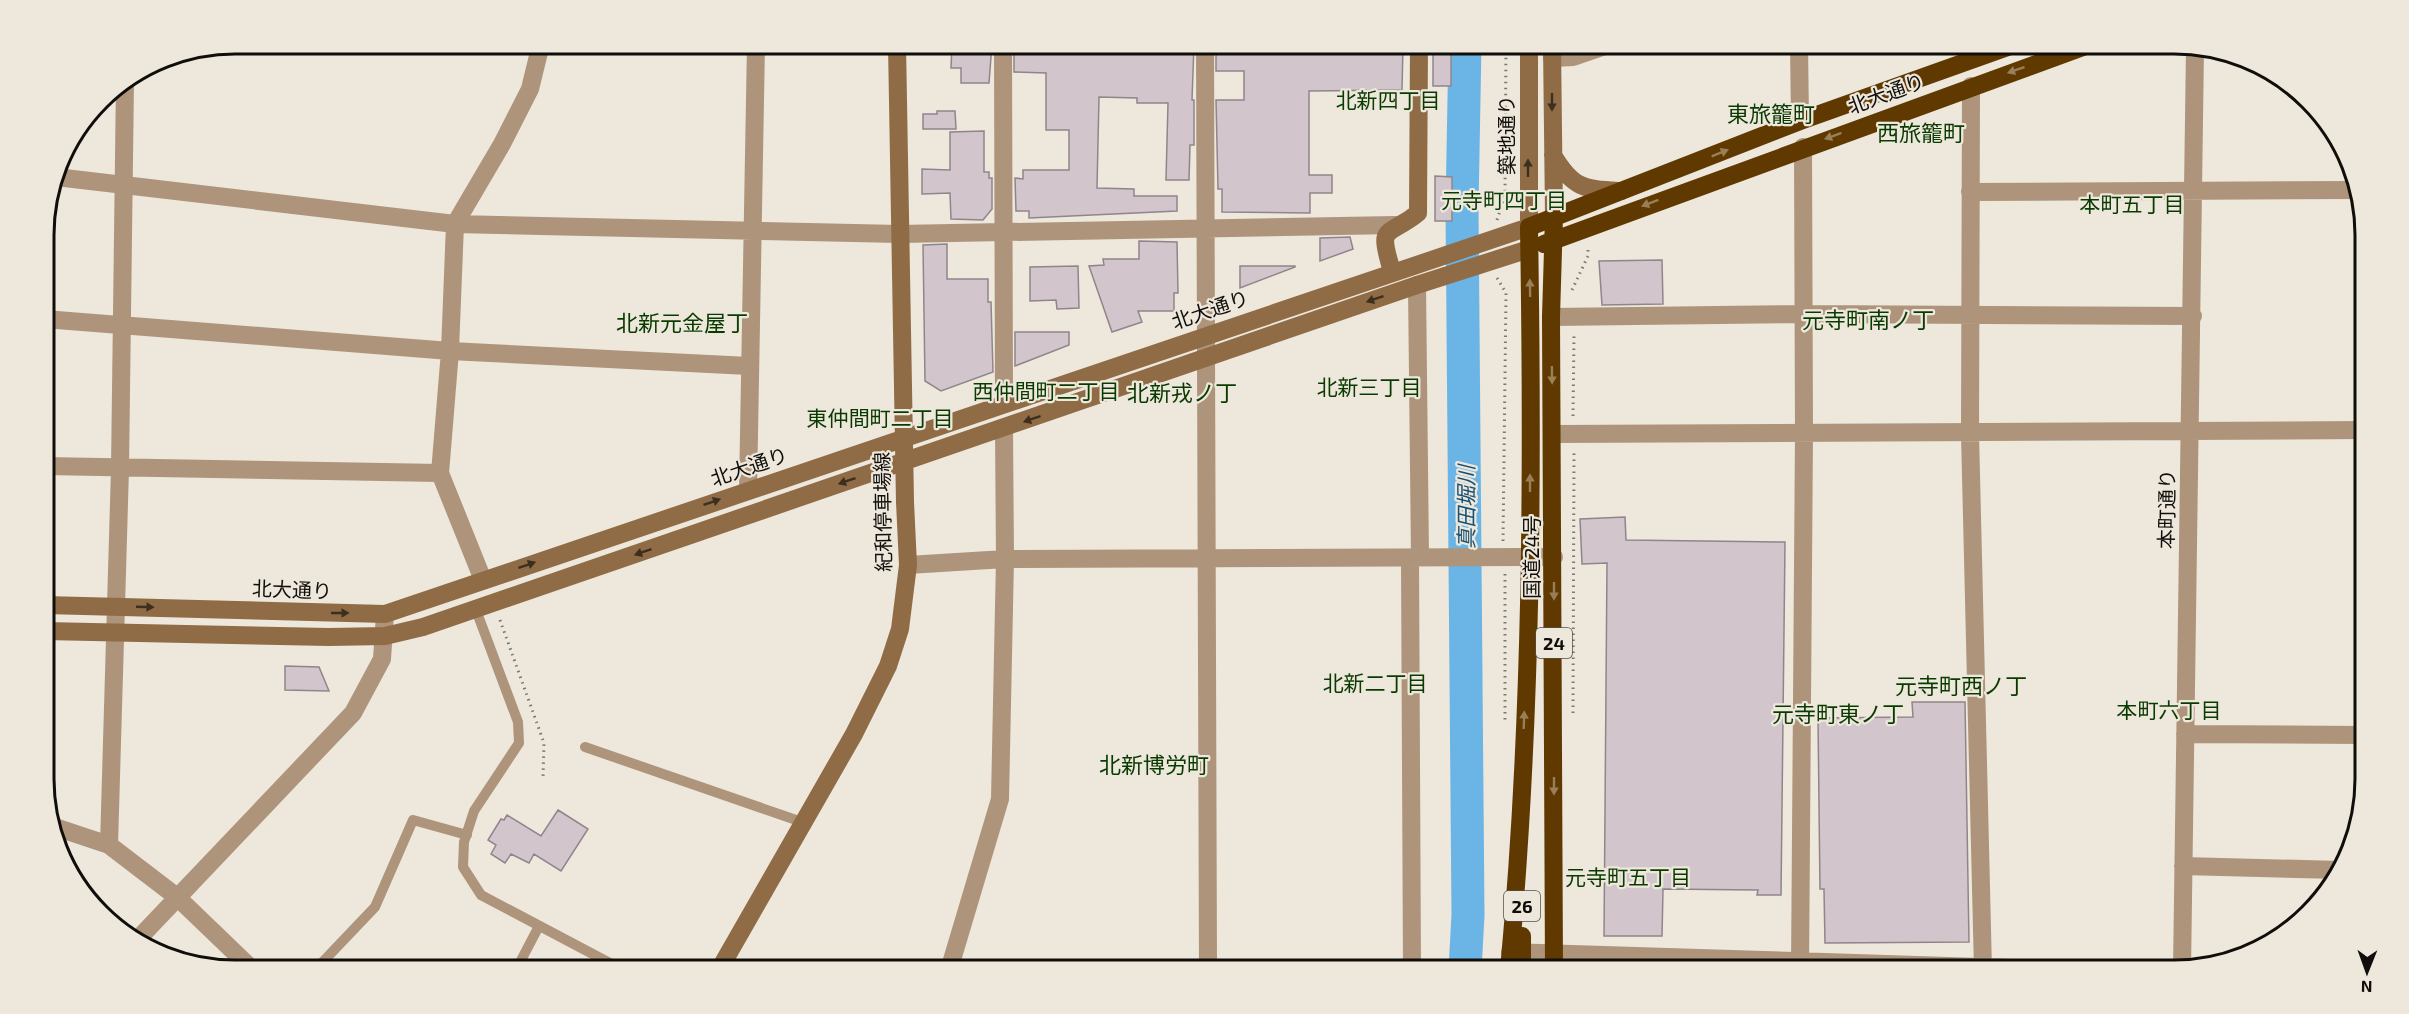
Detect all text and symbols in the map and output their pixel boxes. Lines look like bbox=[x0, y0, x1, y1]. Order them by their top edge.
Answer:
one-way arrow bbox=[2007, 66, 2025, 75]
street label: 北大通り bbox=[1844, 68, 1928, 118]
district label: 北新四丁目 bbox=[1336, 87, 1441, 112]
one-way arrow bbox=[1547, 92, 1557, 111]
street label: 築地通り bbox=[1494, 95, 1518, 175]
district label: 東旅籠町 bbox=[1727, 100, 1815, 126]
district label: 西旅籠町 bbox=[1877, 119, 1965, 145]
one-way arrow bbox=[1824, 131, 1842, 141]
one-way arrow bbox=[1712, 148, 1730, 158]
one-way arrow bbox=[1523, 159, 1533, 178]
district label: 元寺町四丁目 bbox=[1441, 187, 1567, 212]
district label: 本町五丁目 bbox=[2080, 191, 2185, 216]
one-way arrow bbox=[1641, 199, 1659, 208]
one-way arrow bbox=[1525, 279, 1535, 298]
street label: 北大通り bbox=[1168, 285, 1252, 333]
one-way arrow bbox=[1365, 295, 1383, 305]
district label: 元寺町南ノ丁 bbox=[1802, 306, 1934, 332]
district label: 北新元金屋丁 bbox=[616, 309, 748, 335]
one-way arrow bbox=[1547, 366, 1557, 385]
district label: 北新三丁目 bbox=[1317, 374, 1422, 399]
district label: 西仲間町二丁目 bbox=[973, 378, 1120, 403]
district label: 北新戎ノ丁 bbox=[1127, 379, 1237, 405]
district label: 東仲間町二丁目 bbox=[807, 405, 954, 430]
one-way arrow bbox=[1023, 414, 1041, 424]
street label: 北大通り bbox=[707, 442, 791, 490]
street label: 紀和停車場線 bbox=[869, 452, 895, 572]
water label: 真田堀川 bbox=[1453, 463, 1478, 549]
street label: 本町通り bbox=[2153, 469, 2179, 549]
one-way arrow bbox=[1525, 474, 1535, 493]
one-way arrow bbox=[838, 477, 856, 487]
one-way arrow bbox=[703, 497, 721, 507]
street label: 国道24号 bbox=[1519, 515, 1543, 599]
one-way arrow bbox=[634, 548, 652, 558]
one-way arrow bbox=[518, 559, 536, 569]
street label: 北大通り bbox=[252, 576, 332, 602]
one-way arrow bbox=[1549, 582, 1559, 601]
one-way arrow bbox=[136, 603, 155, 612]
one-way arrow bbox=[331, 608, 350, 618]
road number: 24 bbox=[1536, 628, 1572, 658]
district label: 北新二丁目 bbox=[1323, 670, 1428, 695]
district label: 元寺町西ノ丁 bbox=[1895, 672, 2027, 698]
district label: 本町六丁目 bbox=[2117, 697, 2222, 722]
district label: 元寺町東ノ丁 bbox=[1772, 700, 1904, 726]
one-way arrow bbox=[1520, 711, 1529, 730]
district label: 北新博労町 bbox=[1099, 751, 1209, 777]
one-way arrow bbox=[1549, 777, 1559, 796]
district label: 元寺町五丁目 bbox=[1565, 864, 1691, 889]
road number: 26 bbox=[1504, 891, 1540, 921]
north arrow bbox=[2337, 942, 2397, 1002]
text: N bbox=[2361, 978, 2373, 997]

